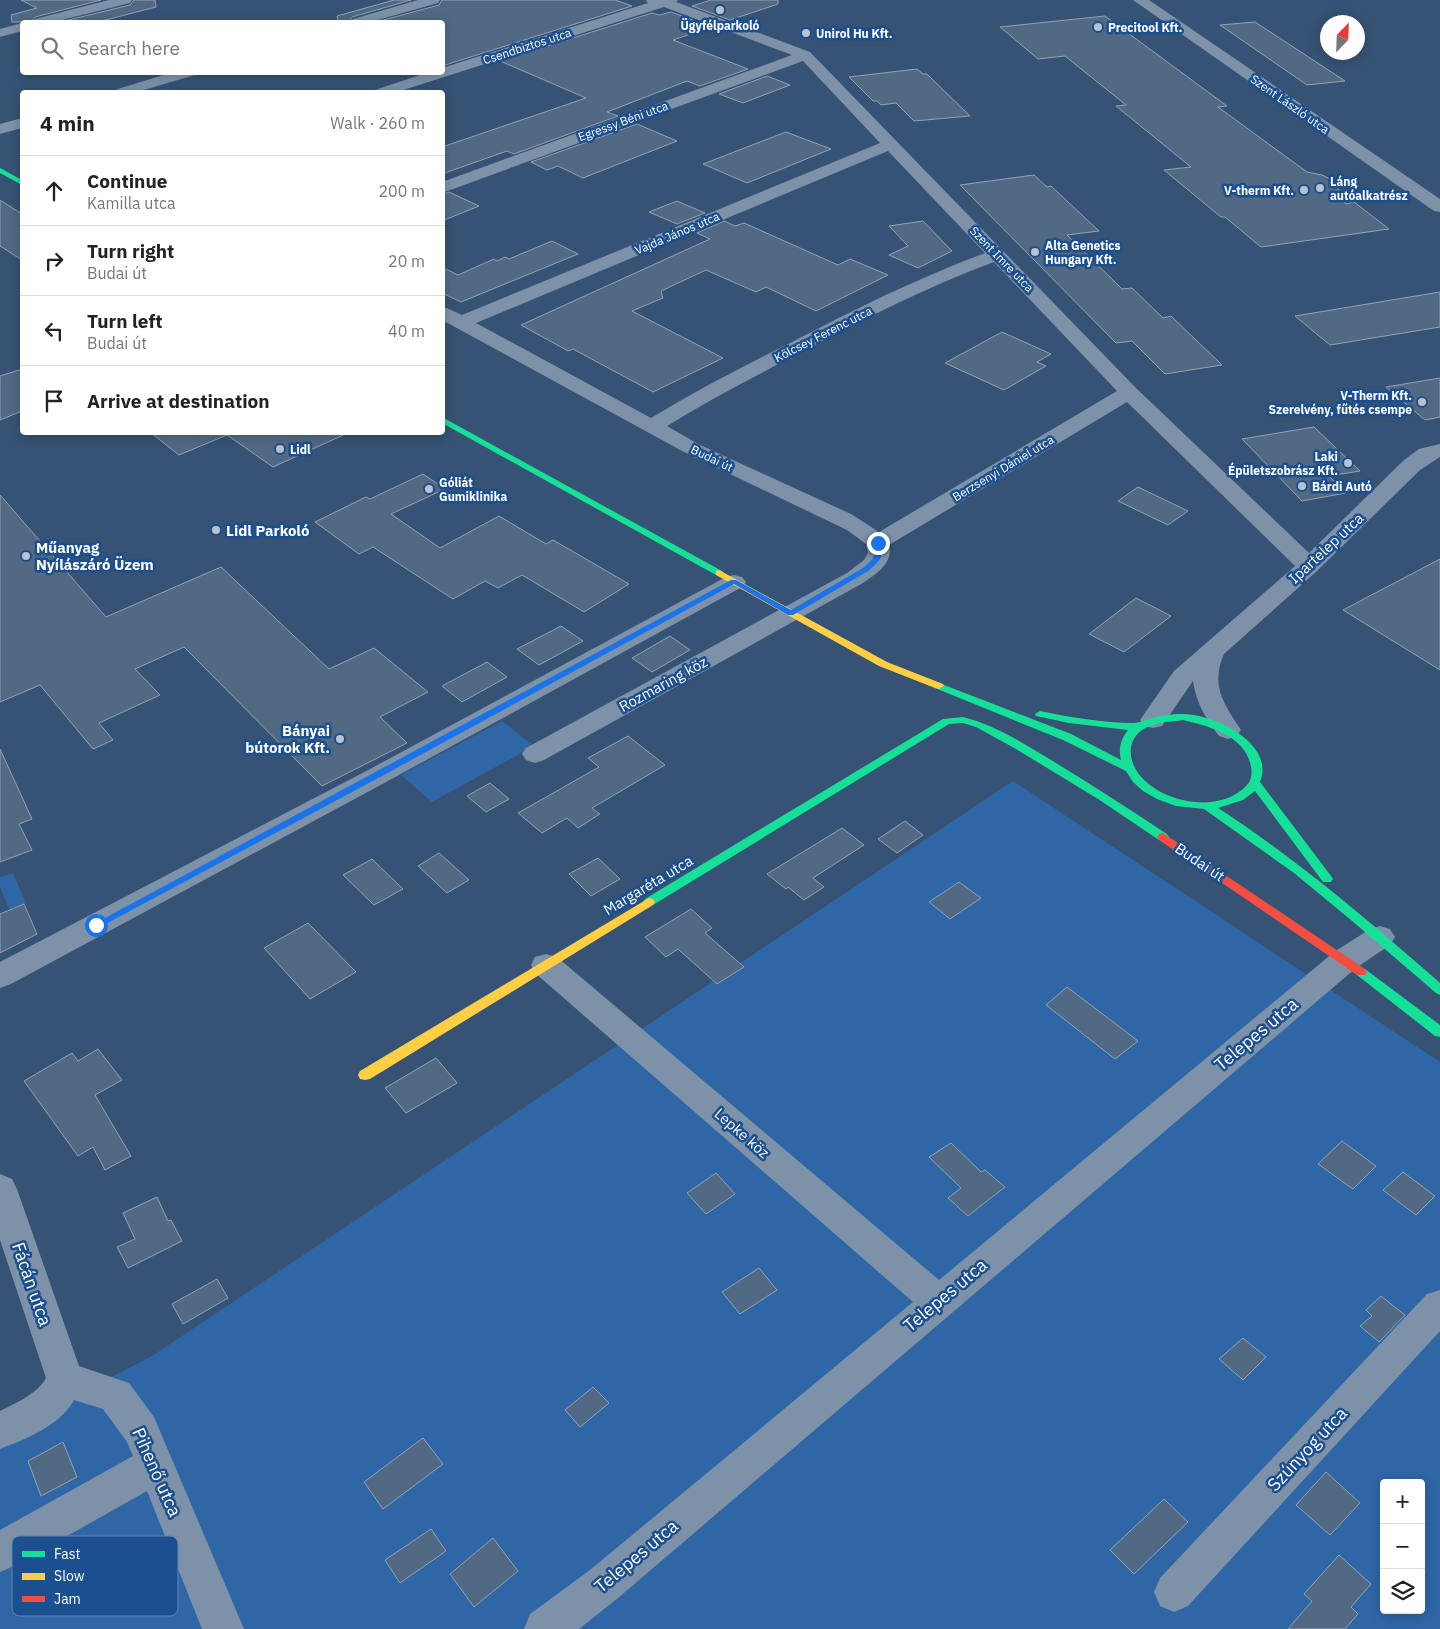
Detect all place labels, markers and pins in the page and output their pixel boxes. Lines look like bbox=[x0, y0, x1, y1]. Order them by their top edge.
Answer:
marker: Ügyfélparkoló bbox=[714, 4, 726, 16]
place label: Ügyfélparkoló bbox=[681, 18, 760, 33]
place label: Precitool Kft. bbox=[1108, 20, 1182, 35]
marker: Precitool Kft. bbox=[1092, 21, 1104, 33]
place label: Unirol Hu Kft. bbox=[816, 26, 892, 41]
marker: Unirol Hu Kft. bbox=[800, 27, 812, 39]
place label: Láng autóalkatrész bbox=[1330, 174, 1408, 203]
marker: Láng autóalkatrész bbox=[1314, 182, 1326, 194]
place label: V-therm Kft. bbox=[1224, 183, 1294, 198]
marker: V-therm Kft. bbox=[1298, 184, 1310, 196]
place label: Alta Genetics Hungary Kft. bbox=[1045, 238, 1121, 267]
marker: Alta Genetics Hungary Kft. bbox=[1029, 246, 1041, 258]
place label: V-Therm Kft. Szerelvény, fűtés csempe bbox=[1269, 388, 1412, 417]
marker: V-Therm Kft. Szerelvény, fűtés csempe bbox=[1416, 396, 1428, 408]
place label: Lidl bbox=[290, 442, 311, 457]
marker: Lidl bbox=[274, 443, 286, 455]
place label: Laki Épületszobrász Kft. bbox=[1228, 449, 1338, 478]
marker: Laki Épületszobrász Kft. bbox=[1342, 457, 1354, 469]
place label: Góliát Gumiklinika bbox=[439, 475, 507, 504]
place label: Bárdi Autó bbox=[1312, 479, 1372, 494]
marker: Bárdi Autó bbox=[1296, 480, 1308, 492]
marker: Góliát Gumiklinika bbox=[423, 483, 435, 495]
place label: Lidl Parkoló bbox=[226, 521, 309, 540]
marker: Lidl Parkoló bbox=[210, 524, 222, 536]
place label: Műanyag Nyílászáró Üzem bbox=[36, 538, 154, 574]
marker: Műanyag Nyílászáró Üzem bbox=[20, 550, 32, 562]
place label: Bányai bútorok Kft. bbox=[245, 721, 330, 757]
marker: Bányai bútorok Kft. bbox=[334, 733, 346, 745]

